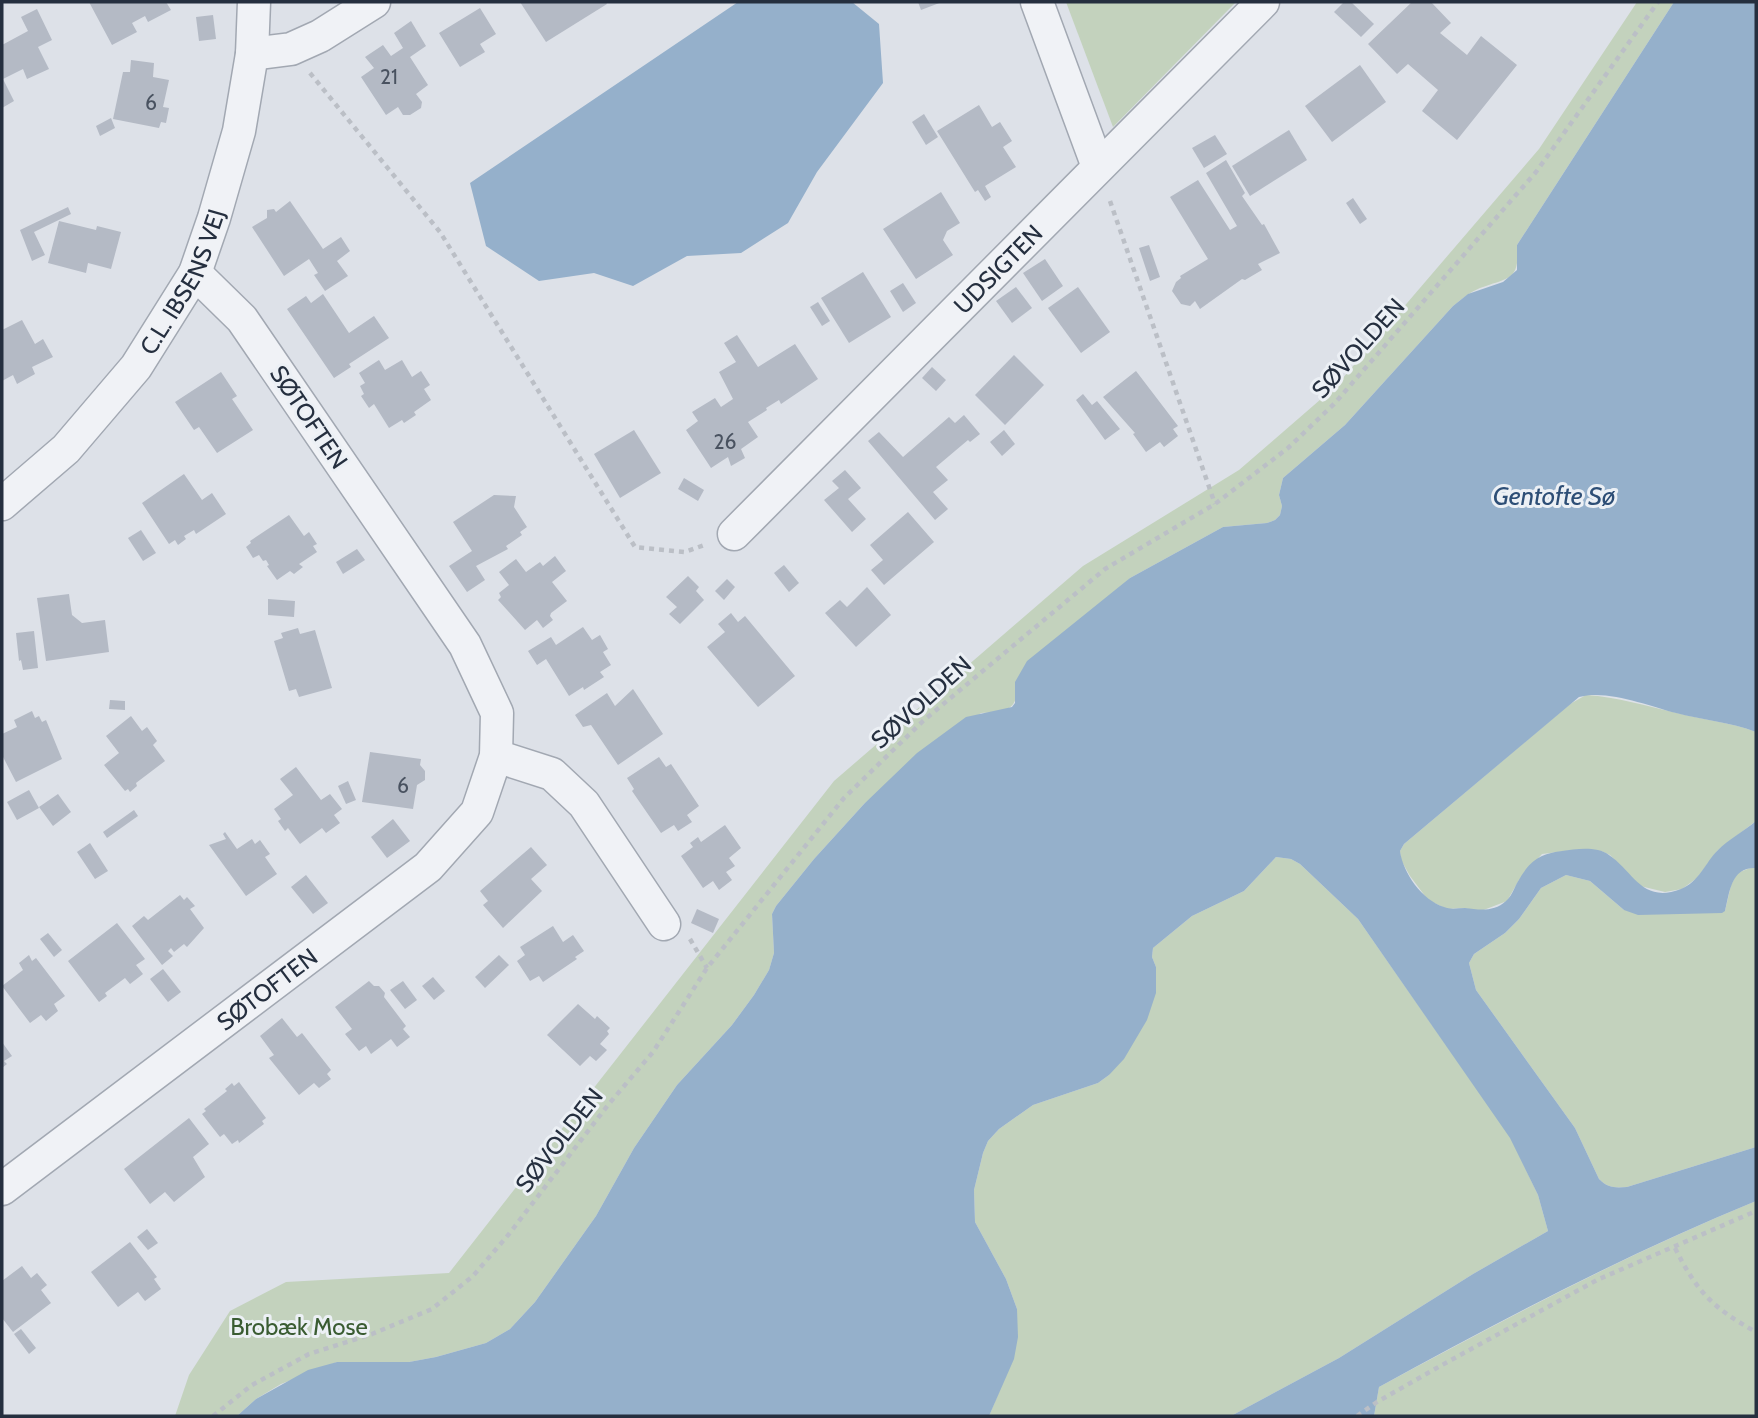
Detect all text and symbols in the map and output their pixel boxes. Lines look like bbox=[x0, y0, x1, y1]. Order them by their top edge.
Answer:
house number: 21 bbox=[380, 64, 398, 89]
house number: 6 bbox=[145, 90, 157, 115]
street label: C.L. IBSENS VEJ bbox=[133, 206, 230, 360]
street label: UDSIGTEN bbox=[947, 218, 1048, 319]
street label: SØVOLDEN bbox=[1305, 292, 1411, 404]
street label: SØTOFTEN bbox=[264, 360, 354, 474]
house number: 26 bbox=[714, 429, 737, 454]
water label: Gentofte Sø bbox=[1493, 480, 1616, 512]
street label: SØVOLDEN bbox=[865, 649, 977, 755]
house number: 6 bbox=[397, 773, 409, 798]
street label: SØTOFTEN bbox=[211, 942, 323, 1036]
street label: SØVOLDEN bbox=[509, 1082, 609, 1198]
park label: Brobæk Mose bbox=[230, 1312, 368, 1341]

